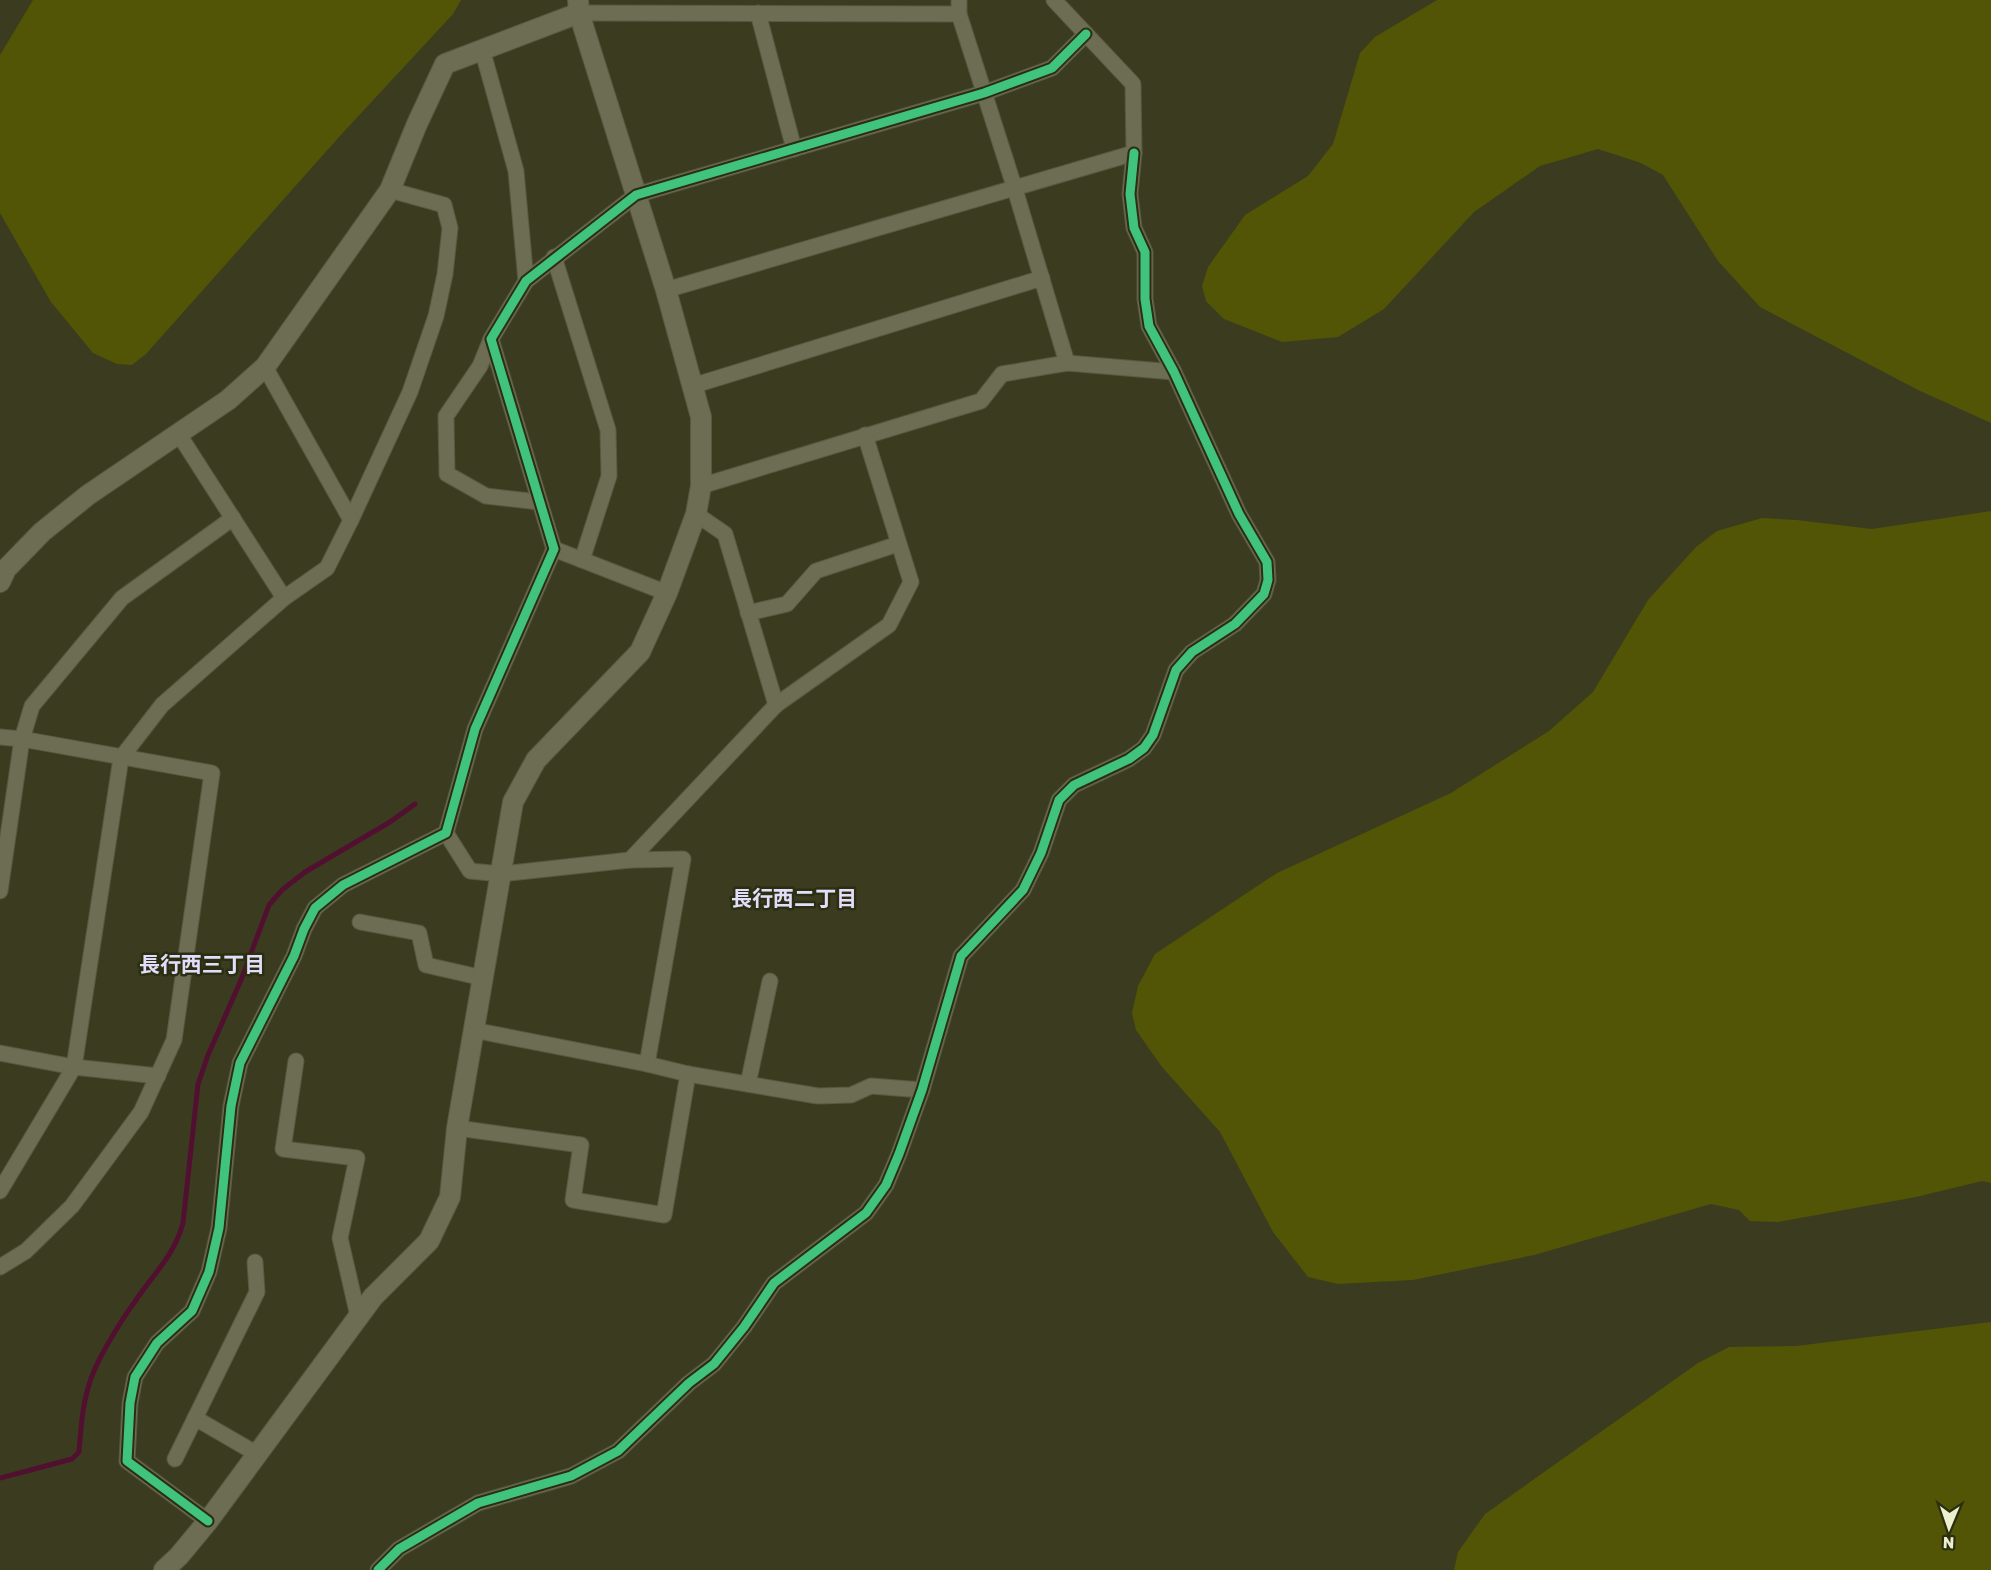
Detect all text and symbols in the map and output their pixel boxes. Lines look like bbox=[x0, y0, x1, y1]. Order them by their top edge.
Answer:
district label: 長行西二丁目 bbox=[731, 886, 857, 911]
district label: 長行西三丁目 bbox=[139, 952, 265, 977]
north arrow bbox=[1919, 1498, 1979, 1558]
text: N bbox=[1942, 1533, 1955, 1552]

